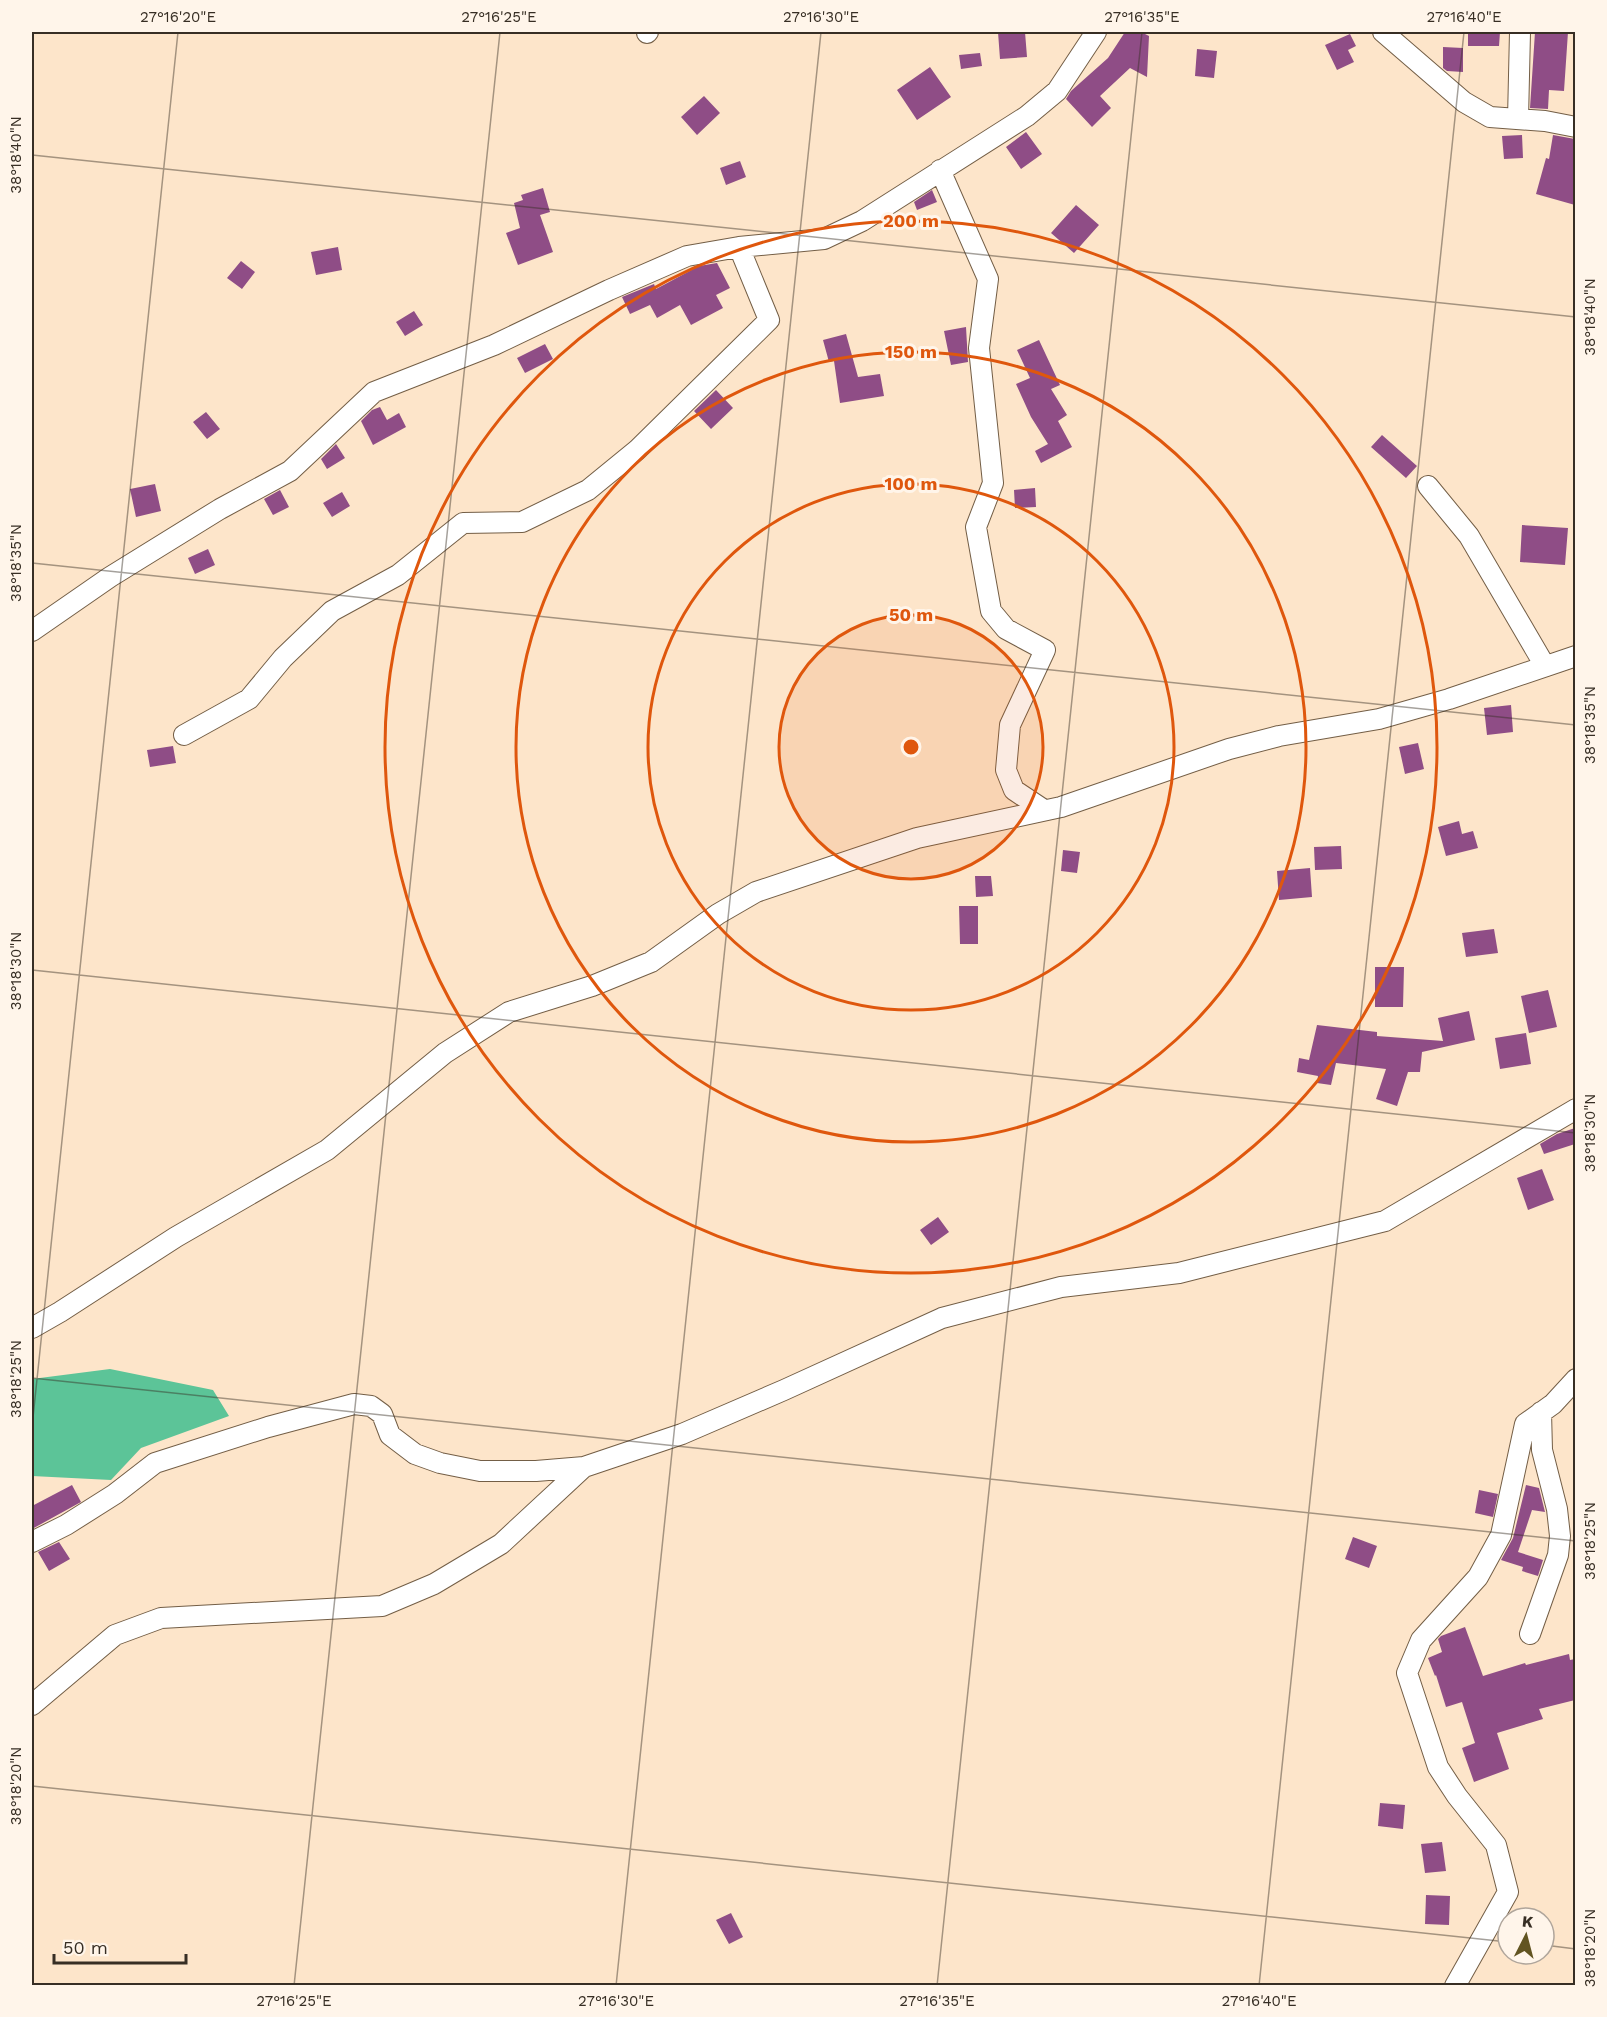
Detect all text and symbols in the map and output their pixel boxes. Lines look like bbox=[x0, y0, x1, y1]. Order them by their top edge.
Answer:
text: 27°16'20"E bbox=[140, 8, 216, 26]
text: 27°16'25"E bbox=[461, 8, 537, 26]
text: 27°16'30"E bbox=[783, 8, 859, 26]
text: 27°16'35"E bbox=[1104, 8, 1180, 26]
text: 27°16'40"E bbox=[1427, 8, 1502, 26]
text: 38°18'40"N bbox=[7, 116, 25, 194]
text: 200 m bbox=[883, 210, 939, 231]
text: 38°18'40"N bbox=[1581, 278, 1599, 356]
text: 150 m bbox=[885, 341, 937, 362]
text: 100 m bbox=[884, 473, 938, 494]
text: 38°18'35"N bbox=[7, 524, 25, 602]
text: 50 m bbox=[889, 604, 933, 625]
text: 38°18'35"N bbox=[1581, 686, 1599, 764]
centre of rings bbox=[901, 737, 921, 757]
text: 38°18'30"N bbox=[7, 932, 25, 1010]
text: 38°18'30"N bbox=[1581, 1094, 1599, 1172]
text: 38°18'25"N bbox=[7, 1340, 25, 1418]
text: 38°18'25"N bbox=[1581, 1502, 1599, 1580]
text: 38°18'20"N bbox=[7, 1747, 25, 1825]
north arrow bbox=[1496, 1906, 1556, 1966]
text: 38°18'20"N bbox=[1581, 1909, 1599, 1987]
text: K bbox=[1521, 1912, 1534, 1932]
scale bar bbox=[54, 1927, 186, 1965]
text: 50 m bbox=[63, 1937, 108, 1958]
text: 27°16'25"E bbox=[256, 1992, 332, 2010]
text: 27°16'30"E bbox=[578, 1992, 654, 2010]
text: 27°16'35"E bbox=[899, 1992, 975, 2010]
text: 27°16'40"E bbox=[1222, 1992, 1297, 2010]

